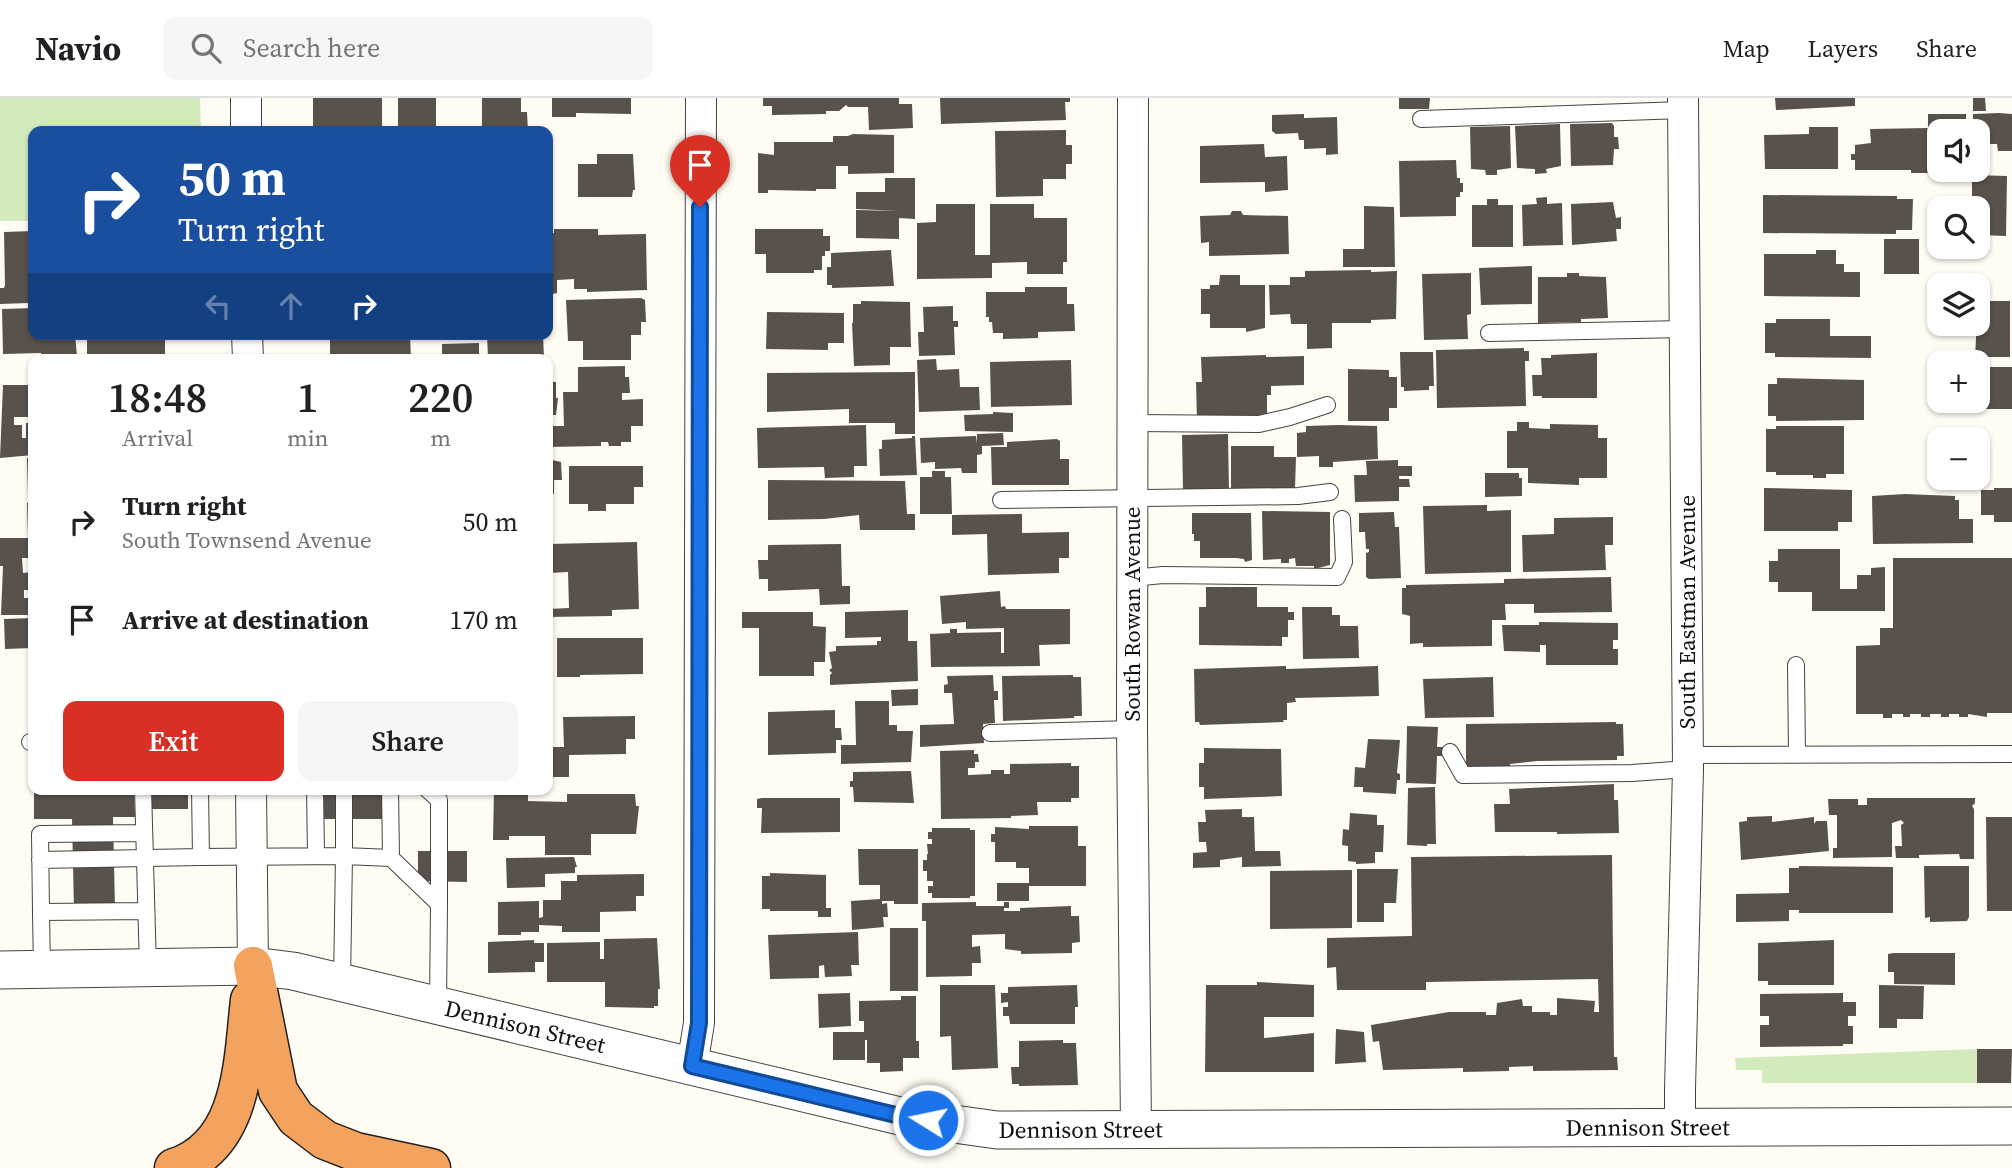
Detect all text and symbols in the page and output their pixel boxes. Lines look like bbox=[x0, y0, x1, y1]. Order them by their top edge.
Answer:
search box bbox=[163, 17, 653, 80]
text: Navio bbox=[35, 26, 121, 71]
icon: search bbox=[187, 29, 225, 67]
text: Search here bbox=[243, 30, 380, 66]
text: Map bbox=[1723, 32, 1770, 65]
text: Layers bbox=[1808, 32, 1878, 65]
text: Share bbox=[1916, 32, 1977, 65]
map controls bbox=[1927, 119, 1990, 490]
button: sound bbox=[1927, 119, 1990, 182]
pin bbox=[670, 135, 730, 207]
text: 50 m bbox=[178, 144, 286, 211]
icon: arrive bbox=[681, 146, 719, 184]
icon: right bbox=[63, 154, 154, 245]
button: search bbox=[1927, 196, 1990, 259]
text: Turn right bbox=[178, 208, 324, 252]
button: layers bbox=[1927, 273, 1990, 336]
icon: left bbox=[199, 287, 237, 325]
icon: ahead bbox=[272, 287, 310, 325]
icon: right bbox=[345, 287, 383, 325]
button: + bbox=[1927, 350, 1990, 413]
text: 18:48 bbox=[107, 368, 207, 426]
text: 1 bbox=[297, 368, 319, 426]
text: 220 bbox=[408, 368, 473, 426]
text: Arrival bbox=[122, 422, 193, 454]
text: min bbox=[287, 422, 328, 454]
text: m bbox=[430, 422, 451, 454]
button: − bbox=[1927, 427, 1990, 490]
text: Turn right bbox=[122, 488, 246, 524]
street label: South Eastman Avenue bbox=[1671, 495, 1703, 729]
icon: right bbox=[63, 503, 101, 541]
text: 50 m bbox=[463, 504, 518, 540]
street label: South Rowan Avenue bbox=[1116, 506, 1148, 722]
text: South Townsend Avenue bbox=[122, 524, 372, 556]
icon: arrive bbox=[63, 601, 101, 639]
text: Arrive at destination bbox=[122, 602, 369, 638]
text: 170 m bbox=[450, 602, 518, 638]
button: Exit bbox=[63, 701, 284, 781]
button: Share bbox=[298, 701, 518, 781]
street label: Dennison Street bbox=[442, 992, 609, 1061]
position arrow bbox=[891, 1083, 965, 1157]
street label: Dennison Street bbox=[1565, 1111, 1730, 1144]
street label: Dennison Street bbox=[998, 1113, 1163, 1146]

